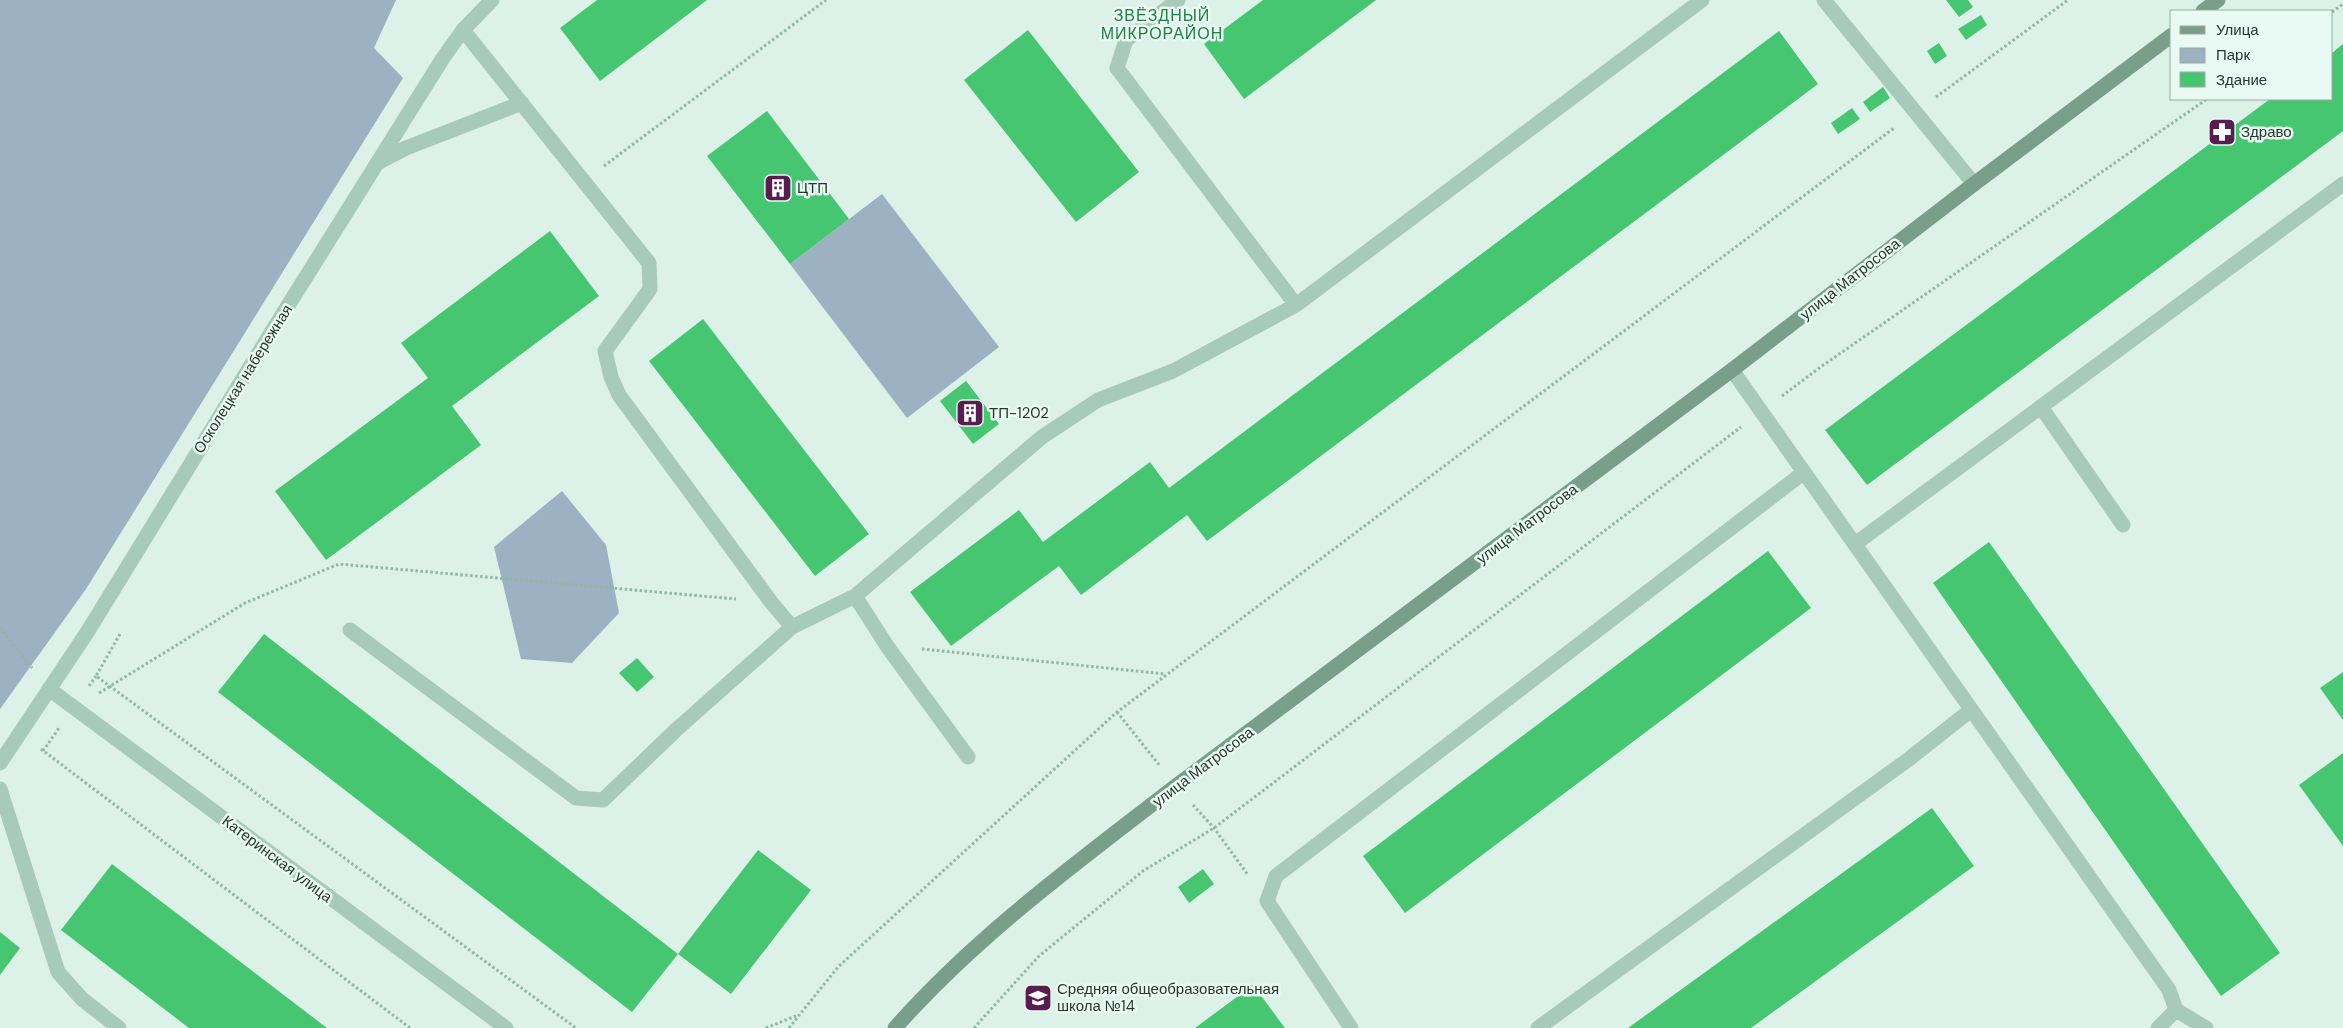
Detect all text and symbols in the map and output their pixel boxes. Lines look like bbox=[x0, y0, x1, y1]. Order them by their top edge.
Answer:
district label: ЗВЁЗДНЫЙ МИКРОРАЙОН bbox=[1101, 5, 1223, 44]
legend bbox=[2170, 10, 2333, 100]
text: Улица bbox=[2216, 20, 2259, 40]
text: Парк bbox=[2216, 45, 2250, 65]
text: Здание bbox=[2216, 70, 2267, 90]
pharmacy icon: Здраво bbox=[2207, 117, 2237, 147]
place label: Здраво bbox=[2241, 122, 2292, 142]
building icon: ЦТП bbox=[763, 173, 793, 203]
place label: ЦТП bbox=[797, 178, 828, 198]
street label: улица Матросова bbox=[1796, 233, 1905, 324]
street label: Осколецкая набережная bbox=[189, 301, 297, 457]
building icon: ТП-1202 bbox=[955, 398, 985, 428]
place label: ТП-1202 bbox=[989, 403, 1049, 423]
street label: улица Матросова bbox=[1472, 479, 1582, 569]
street label: улица Матросова bbox=[1148, 722, 1258, 812]
street label: Катеринская улица bbox=[218, 811, 337, 907]
place label: Средняя общеобразовательная школа №14 bbox=[1057, 979, 1279, 1016]
school or university icon: Средняя общеобразовательная школа №14 bbox=[1023, 983, 1053, 1013]

